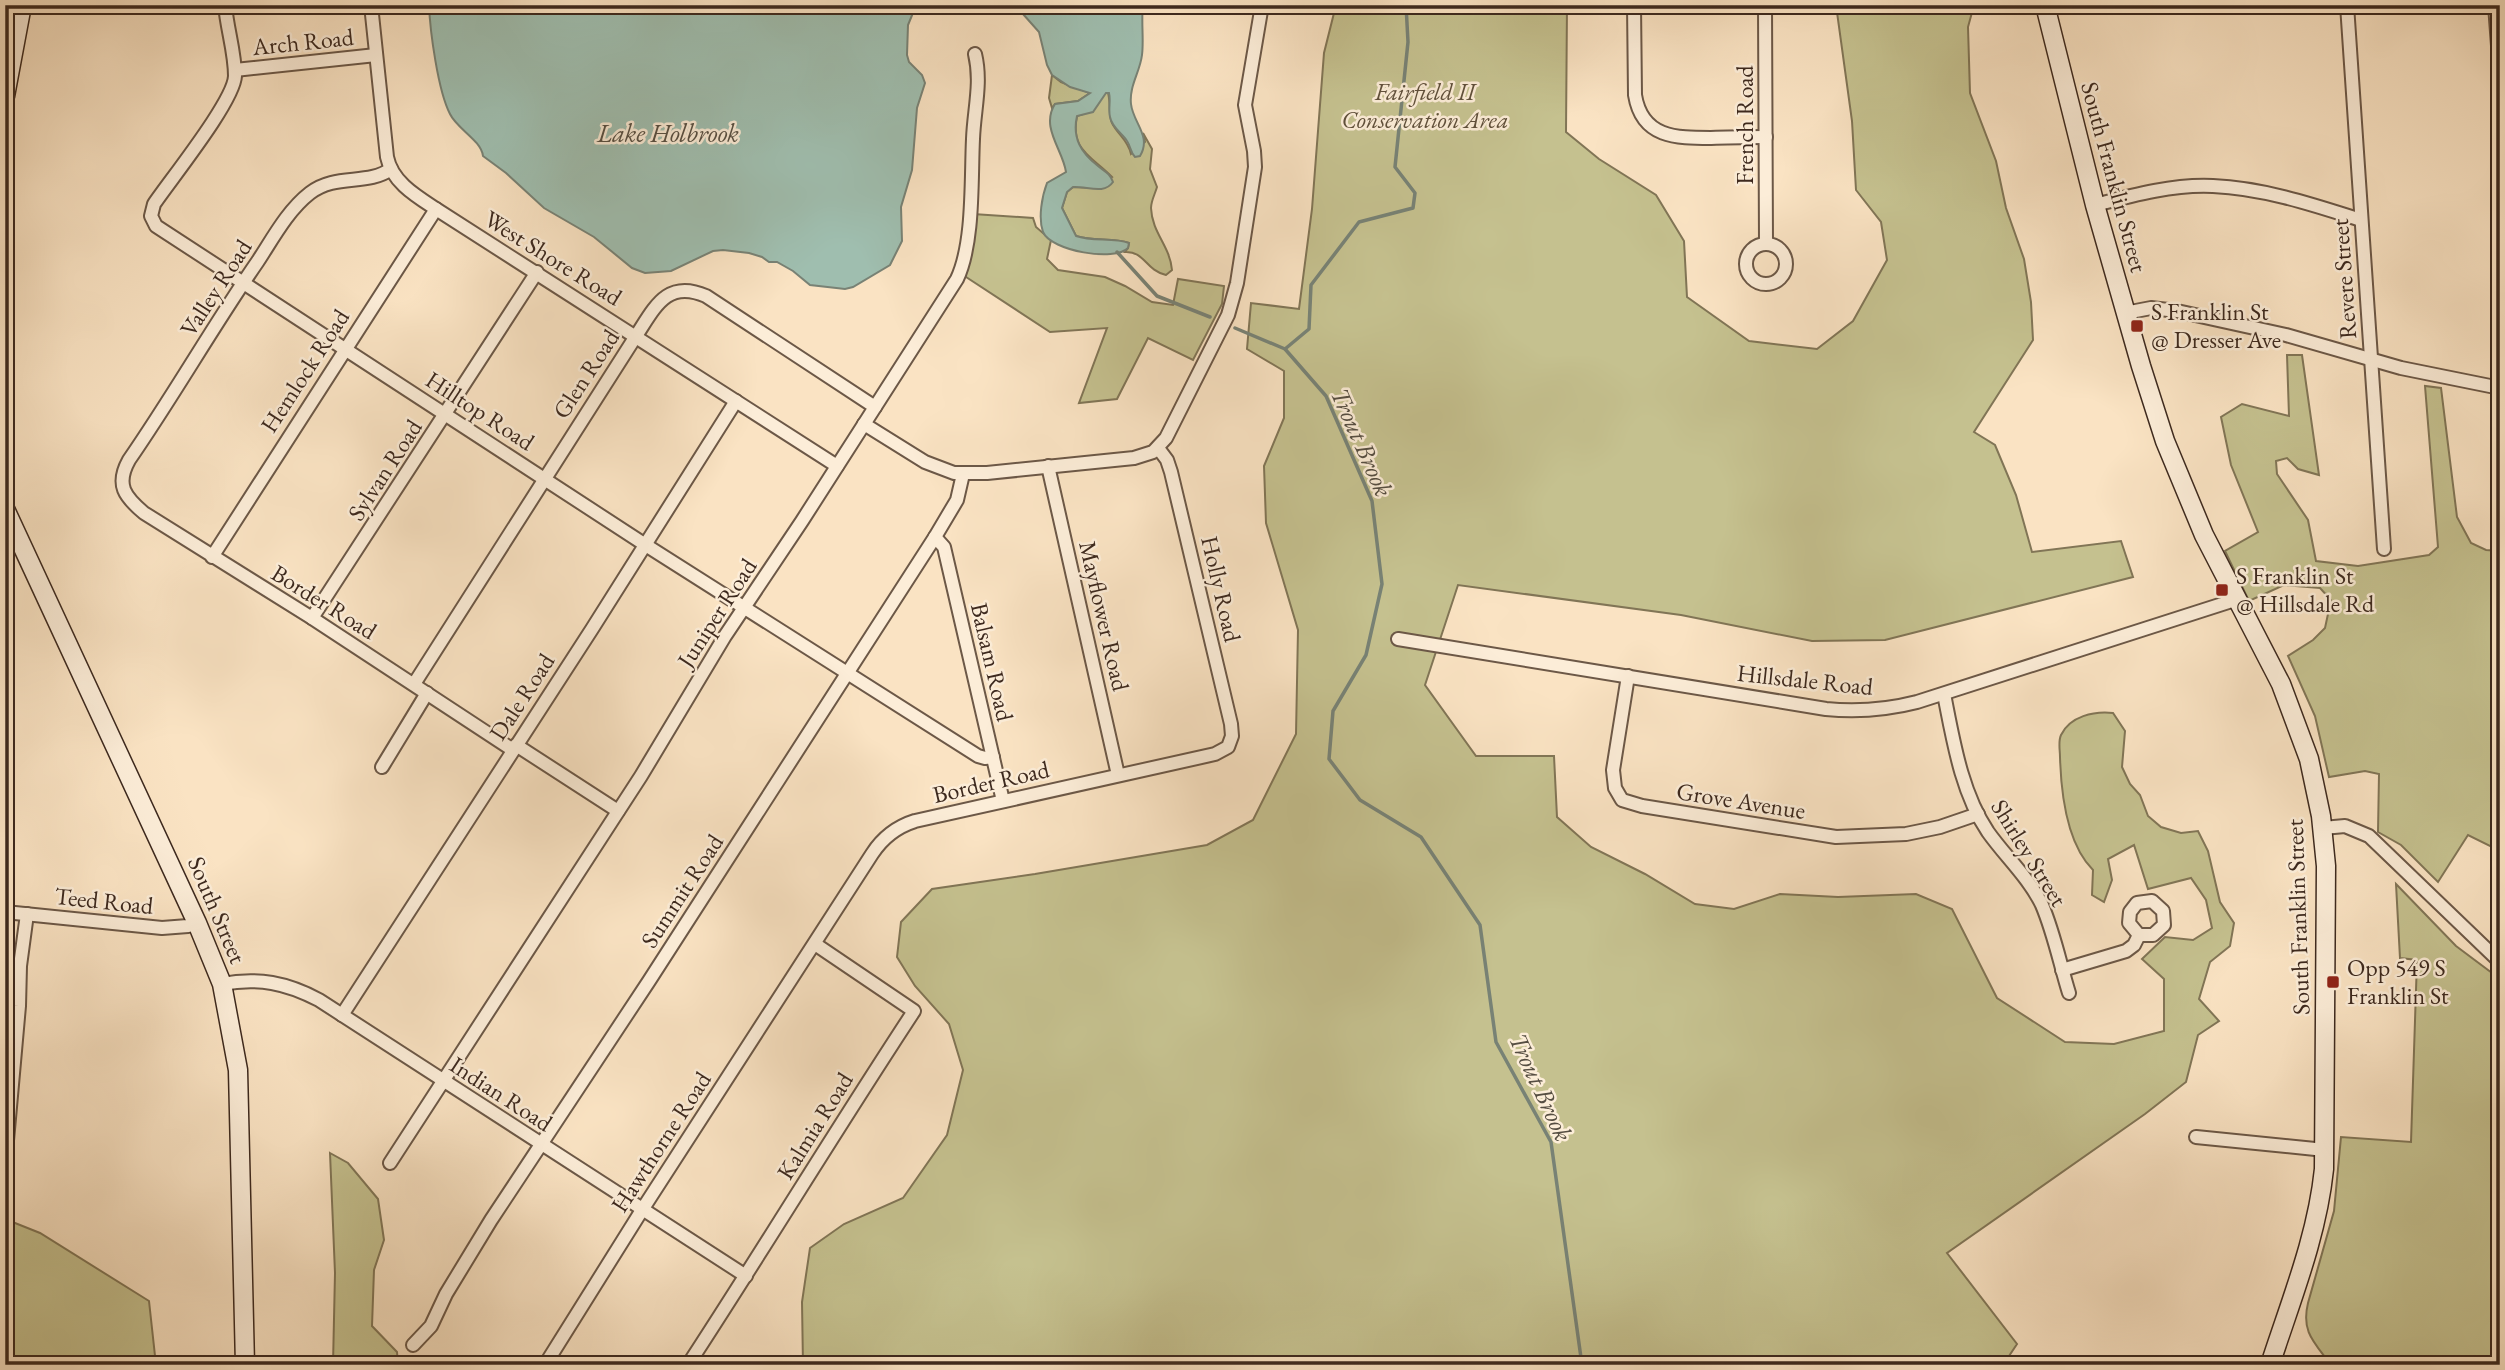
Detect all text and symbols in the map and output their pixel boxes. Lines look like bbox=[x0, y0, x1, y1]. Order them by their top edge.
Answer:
street label: Arch Road bbox=[250, 21, 356, 62]
street label: French Road bbox=[1729, 64, 1760, 185]
park label: Fairfield II Conservation Area bbox=[1342, 76, 1508, 135]
street label: South Franklin Street bbox=[2074, 78, 2155, 276]
water label: Lake Holbrook bbox=[596, 116, 739, 150]
street label: West Shore Road bbox=[479, 203, 629, 313]
street label: Revere Street bbox=[2324, 217, 2363, 340]
street label: Valley Road bbox=[173, 233, 259, 342]
place label: S Franklin St @ Dresser Ave bbox=[2151, 296, 2281, 355]
street label: Hemlock Road bbox=[253, 302, 356, 438]
marker: S Franklin St @ Dresser Ave bbox=[2129, 318, 2145, 334]
street label: Glen Road bbox=[545, 323, 626, 424]
street label: Hilltop Road bbox=[420, 364, 541, 458]
water label: Trout Brook bbox=[1323, 382, 1401, 502]
street label: Sylvan Road bbox=[340, 412, 429, 526]
street label: Holly Road bbox=[1194, 533, 1249, 646]
street label: Mayflower Road bbox=[1072, 538, 1137, 695]
street label: Juniper Road bbox=[669, 551, 764, 675]
street label: Border Road bbox=[266, 557, 383, 647]
place label: S Franklin St @ Hillsdale Rd bbox=[2236, 560, 2375, 619]
marker: S Franklin St @ Hillsdale Rd bbox=[2214, 582, 2230, 598]
street label: Balsam Road bbox=[964, 600, 1021, 725]
street label: Dale Road bbox=[482, 647, 562, 746]
street label: Hillsdale Road bbox=[1736, 657, 1875, 702]
street label: Border Road bbox=[930, 753, 1053, 810]
street label: Grove Avenue bbox=[1674, 775, 1808, 826]
street label: Shirley Street bbox=[1984, 793, 2075, 912]
street label: South Franklin Street bbox=[2279, 818, 2316, 1016]
street label: Summit Road bbox=[633, 827, 730, 954]
street label: South Street bbox=[181, 852, 254, 968]
street label: Teed Road bbox=[53, 880, 156, 921]
place label: Opp 549 S Franklin St bbox=[2347, 952, 2449, 1011]
marker: Opp 549 S Franklin St bbox=[2325, 974, 2341, 990]
water label: Trout Brook bbox=[1501, 1027, 1581, 1147]
street label: Indian Road bbox=[444, 1049, 559, 1139]
street label: Hawthorne Road bbox=[604, 1065, 718, 1218]
street label: Kalmia Road bbox=[769, 1066, 860, 1185]

